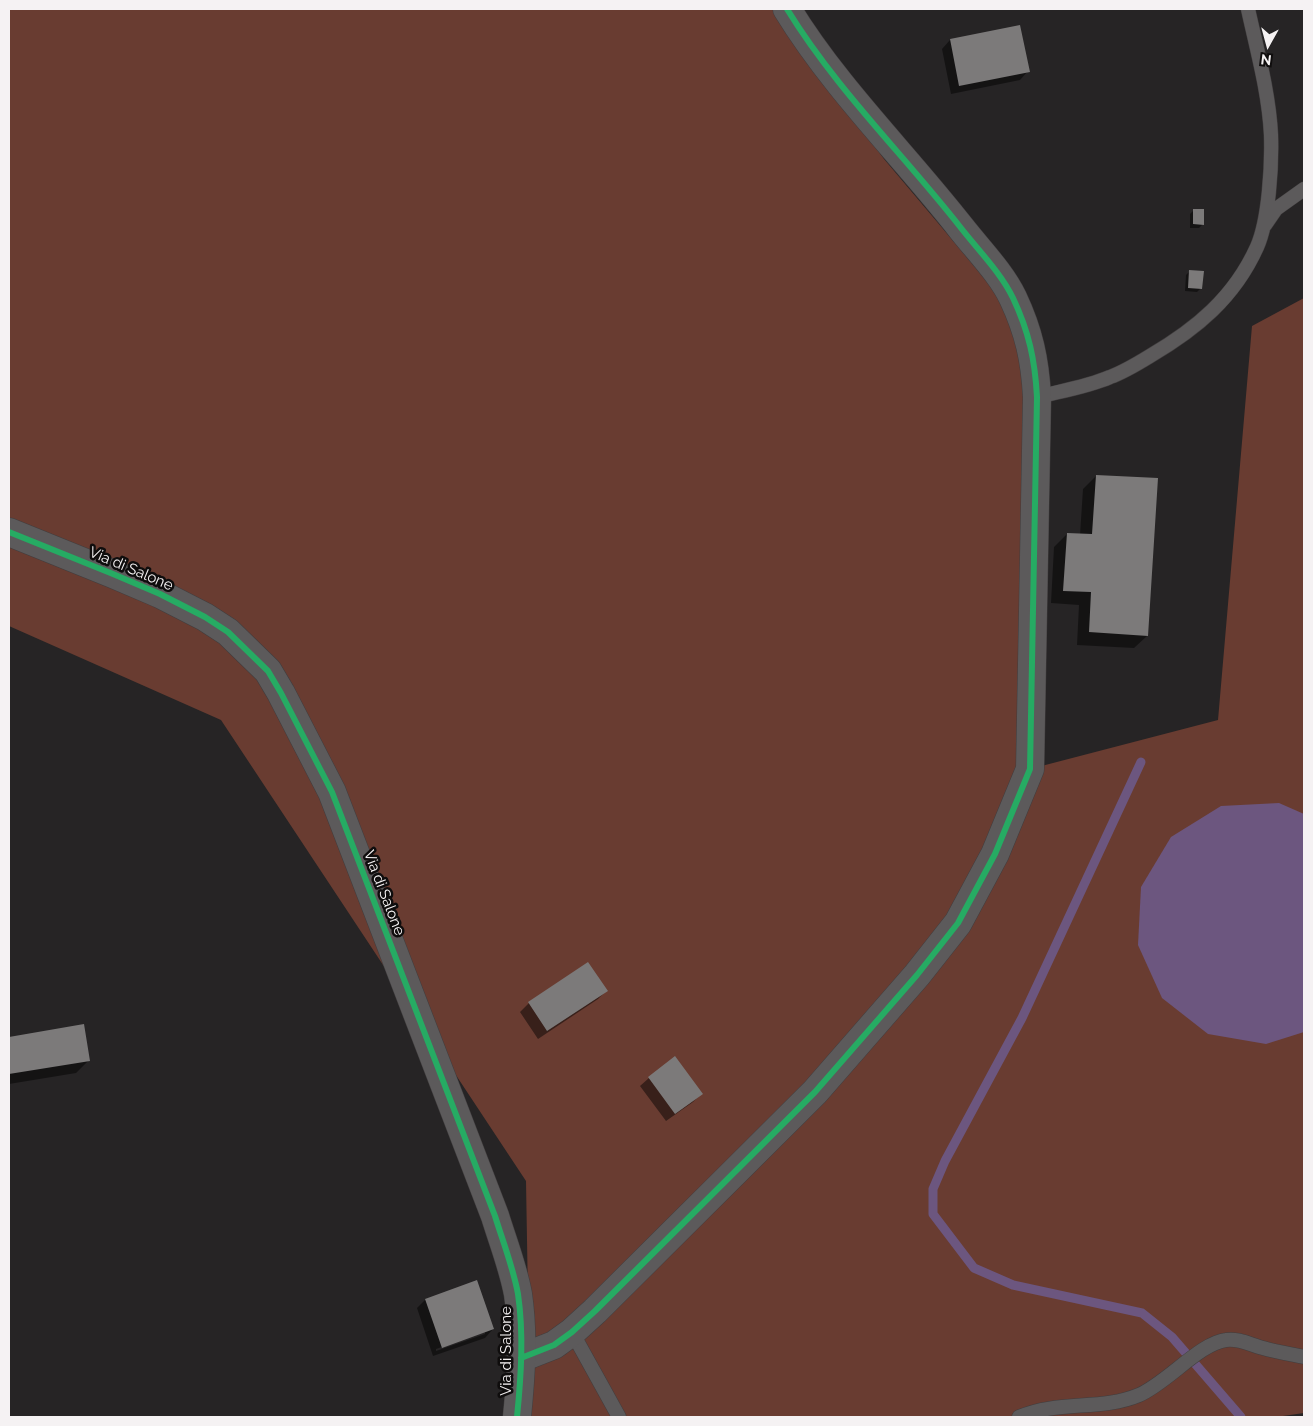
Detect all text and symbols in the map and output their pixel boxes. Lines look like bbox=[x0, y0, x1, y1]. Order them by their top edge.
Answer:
north arrow bbox=[1243, 20, 1293, 70]
text: N bbox=[1260, 51, 1272, 68]
street label: Via di Salone bbox=[86, 543, 176, 595]
street label: Via di Salone bbox=[360, 848, 408, 938]
street label: Via di Salone bbox=[497, 1306, 515, 1396]

